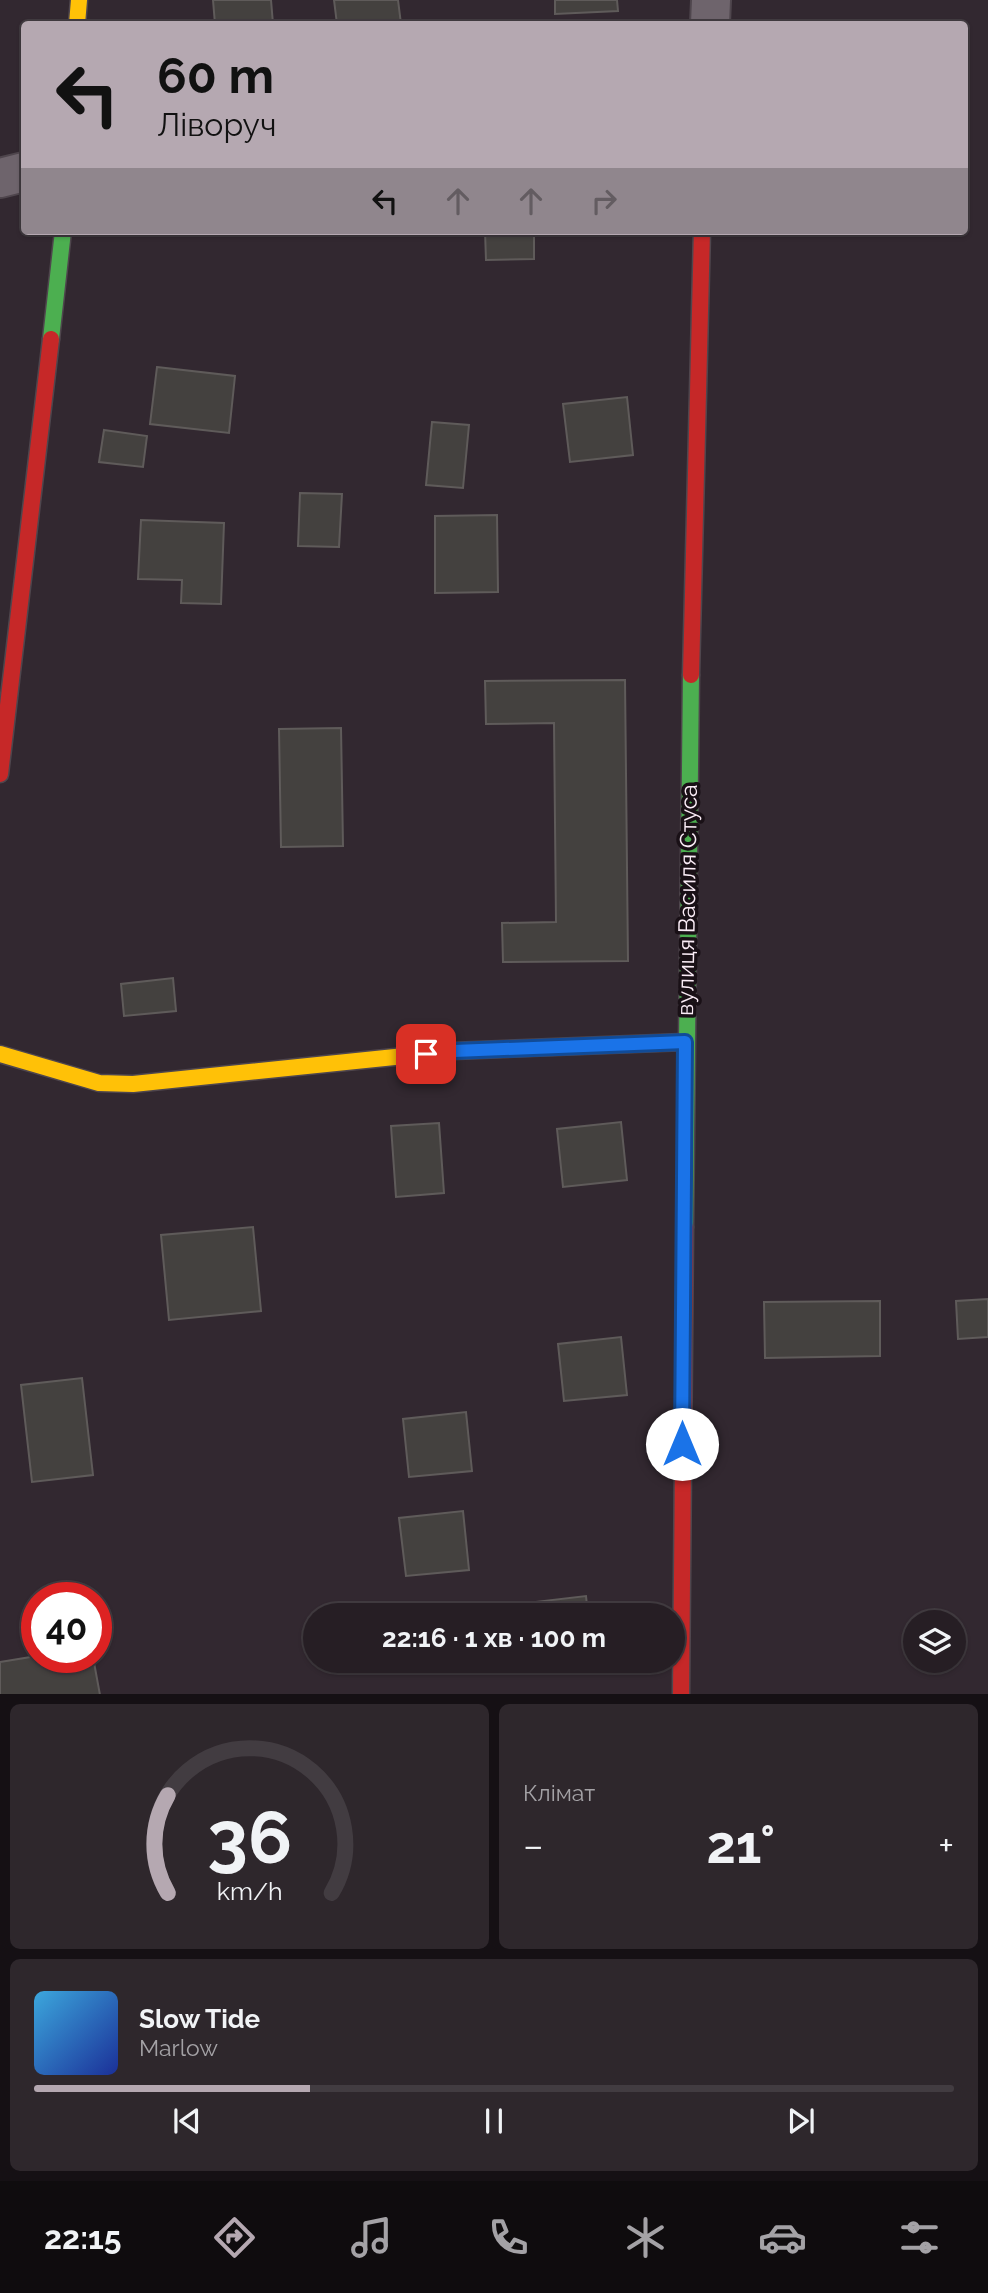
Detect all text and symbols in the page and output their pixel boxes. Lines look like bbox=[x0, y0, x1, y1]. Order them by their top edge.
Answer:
text: 60 m bbox=[157, 47, 274, 104]
icon: left bbox=[42, 49, 133, 140]
text: Ліворуч bbox=[157, 106, 276, 143]
icon: left bbox=[366, 182, 404, 220]
icon: ahead bbox=[439, 182, 477, 220]
icon: ahead bbox=[512, 182, 550, 220]
icon: right bbox=[585, 182, 623, 220]
street label: вулиця Василя Стуса bbox=[671, 784, 702, 1016]
pin bbox=[396, 1024, 456, 1084]
icon: arrive bbox=[407, 1035, 445, 1073]
position arrow bbox=[645, 1407, 719, 1481]
speed limit sign: 40 bbox=[21, 1582, 112, 1673]
map controls bbox=[903, 1610, 966, 1673]
button: layers bbox=[903, 1610, 966, 1673]
text: 22:16 · 1 хв · 100 m bbox=[382, 1623, 606, 1653]
text: Клімат bbox=[523, 1779, 595, 1806]
text: 36 bbox=[207, 1795, 292, 1880]
text: 21° bbox=[707, 1814, 775, 1875]
text: − bbox=[523, 1823, 543, 1868]
text: + bbox=[938, 1823, 954, 1868]
text: km/h bbox=[217, 1875, 282, 1905]
text: Slow Tide bbox=[139, 2004, 260, 2034]
text: Marlow bbox=[139, 2034, 218, 2061]
icon: previous bbox=[168, 2102, 206, 2140]
icon: pause bbox=[475, 2102, 513, 2140]
icon: next bbox=[782, 2102, 820, 2140]
icon: directions bbox=[210, 2213, 259, 2262]
icon: music bbox=[347, 2213, 396, 2262]
icon: phone bbox=[484, 2213, 533, 2262]
icon: climate bbox=[621, 2213, 670, 2262]
icon: car bbox=[758, 2213, 807, 2262]
icon: filters bbox=[895, 2213, 944, 2262]
text: 22:15 bbox=[44, 2219, 122, 2256]

